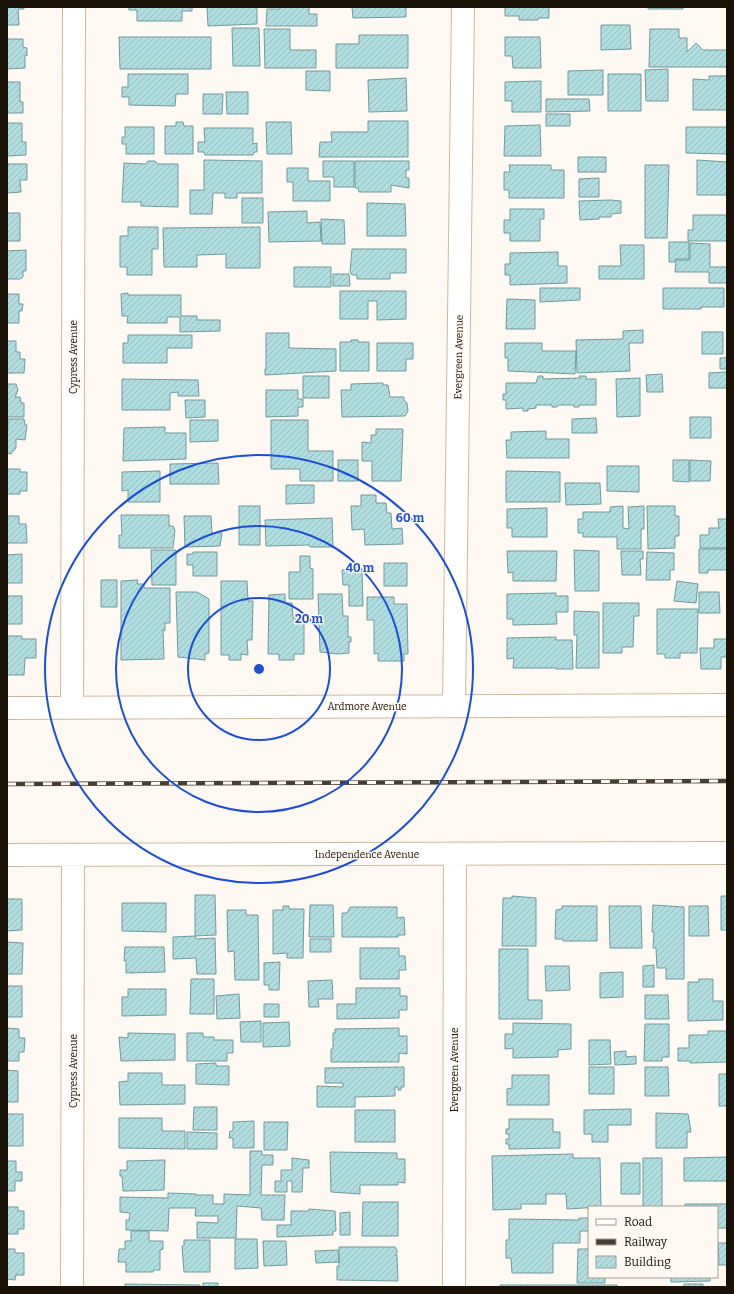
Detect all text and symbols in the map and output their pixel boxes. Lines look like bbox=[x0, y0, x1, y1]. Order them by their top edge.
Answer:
street label: Evergreen Avenue bbox=[452, 315, 466, 399]
street label: Cypress Avenue bbox=[68, 320, 80, 394]
text: 60 m bbox=[396, 511, 425, 525]
text: 40 m bbox=[346, 561, 375, 575]
text: 20 m bbox=[295, 612, 324, 626]
centre of rings bbox=[252, 662, 266, 676]
street label: Ardmore Avenue bbox=[327, 701, 407, 713]
street label: Independence Avenue bbox=[315, 849, 419, 861]
street label: Evergreen Avenue bbox=[449, 1028, 461, 1112]
street label: Cypress Avenue bbox=[68, 1034, 80, 1108]
legend bbox=[588, 1206, 718, 1278]
text: Road bbox=[624, 1215, 652, 1229]
text: Railway bbox=[624, 1235, 668, 1249]
text: Building bbox=[624, 1255, 671, 1269]

